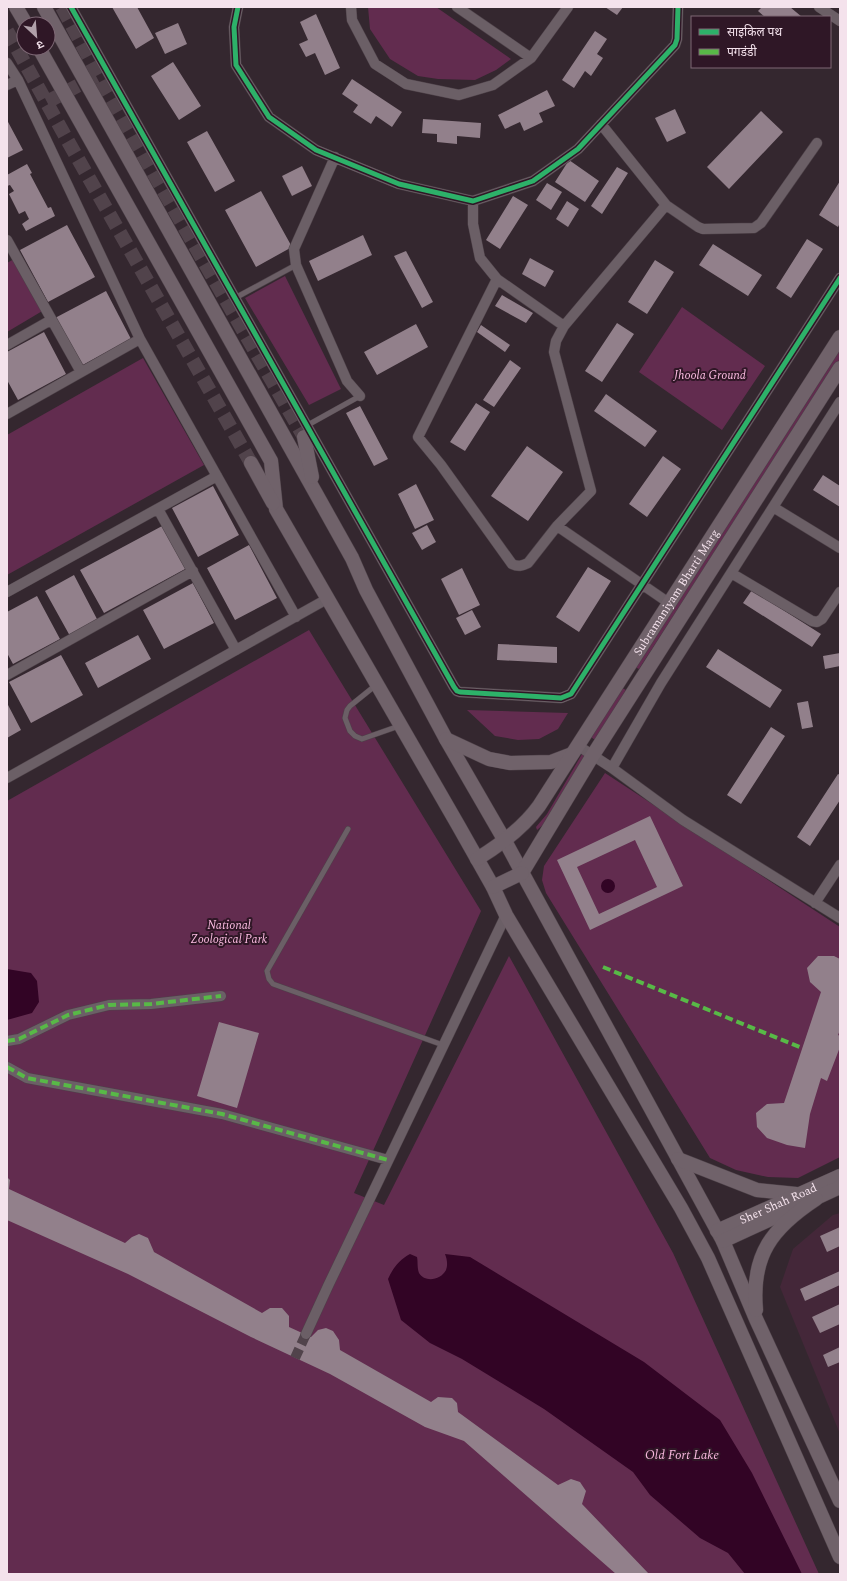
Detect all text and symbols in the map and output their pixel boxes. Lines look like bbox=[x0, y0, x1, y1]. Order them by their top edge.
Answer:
north arrow bbox=[16, 16, 56, 56]
legend bbox=[691, 16, 831, 68]
text: साइकिल पथ bbox=[727, 23, 782, 42]
text: उ bbox=[33, 35, 47, 54]
text: पगडंडी bbox=[727, 43, 757, 62]
park label: Jhoola Ground bbox=[673, 366, 746, 385]
street label: Subramaniyam Bharti Marg bbox=[629, 525, 724, 660]
park label: National Zoological Park bbox=[191, 916, 268, 949]
street label: Sher Shah Road bbox=[737, 1178, 820, 1230]
water label: Old Fort Lake bbox=[645, 1445, 719, 1465]

